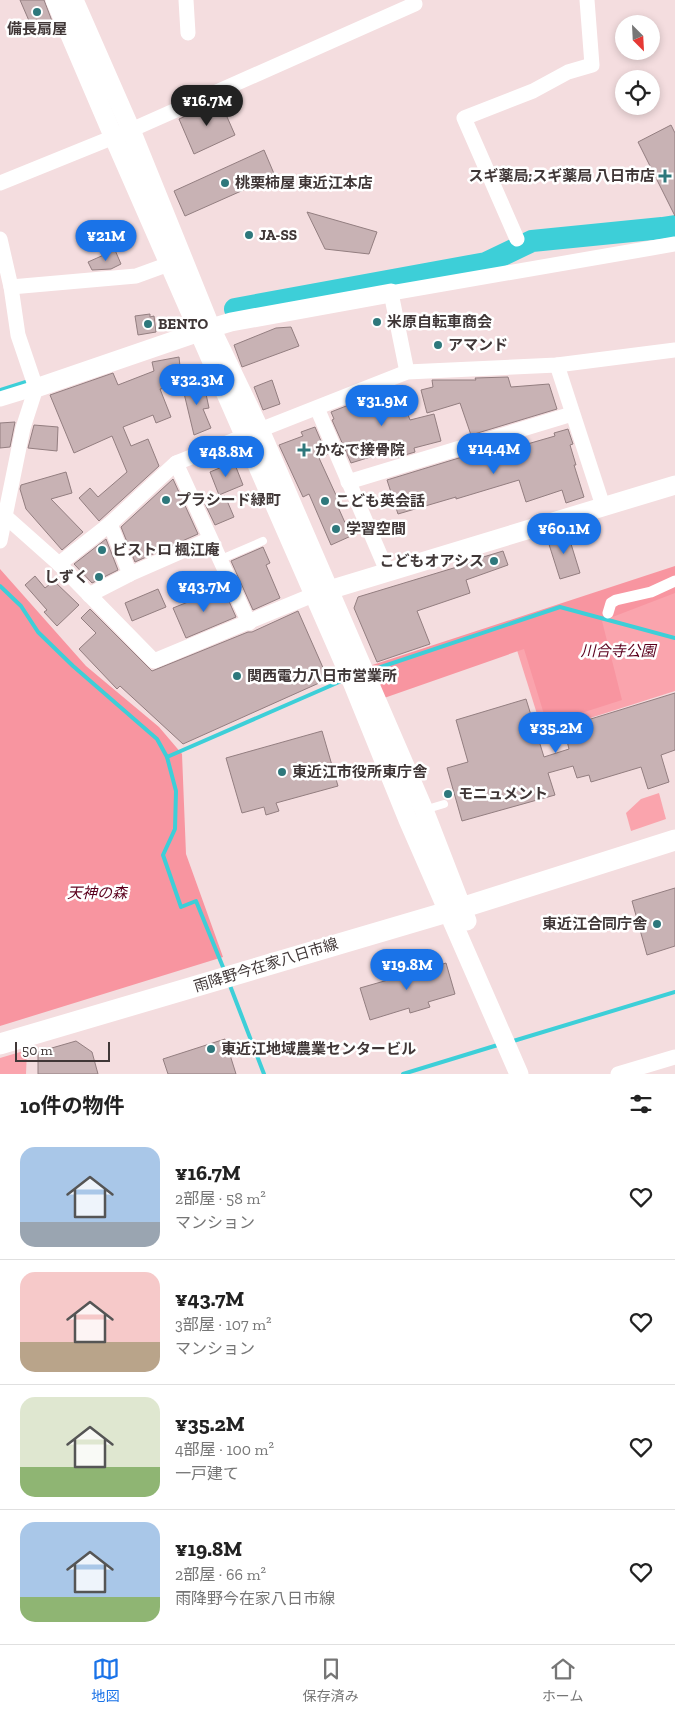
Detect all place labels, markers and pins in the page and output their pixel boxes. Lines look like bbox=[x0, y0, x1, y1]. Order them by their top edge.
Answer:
marker: 備長扇屋 bbox=[31, 6, 43, 18]
place label: 備長扇屋 bbox=[7, 20, 67, 38]
pin: ¥16.7M bbox=[166, 84, 248, 127]
place label: スギ薬局;スギ薬局 八日市店 bbox=[468, 167, 655, 185]
marker: スギ薬局;スギ薬局 八日市店 bbox=[659, 170, 671, 182]
place label: 桃栗柿屋 東近江本店 bbox=[235, 174, 373, 192]
marker: 桃栗柿屋 東近江本店 bbox=[219, 177, 231, 189]
pin: ¥21M bbox=[76, 220, 136, 262]
place label: JA-SS bbox=[259, 226, 297, 244]
marker: JA-SS bbox=[243, 229, 255, 241]
place label: 米原自転車商会 bbox=[387, 313, 492, 331]
place label: BENTO bbox=[158, 315, 208, 333]
marker: 米原自転車商会 bbox=[371, 316, 383, 328]
marker: BENTO bbox=[142, 318, 154, 330]
place label: アマンド bbox=[448, 336, 508, 354]
marker: アマンド bbox=[432, 339, 444, 351]
pin: ¥32.3M bbox=[156, 364, 238, 406]
pin: ¥31.9M bbox=[341, 384, 423, 427]
pin: ¥14.4M bbox=[453, 432, 535, 475]
pin: ¥48.8M bbox=[185, 436, 267, 478]
place label: かなで接骨院 bbox=[315, 441, 405, 459]
marker: かなで接骨院 bbox=[297, 443, 311, 457]
place label: プラシード緑町 bbox=[176, 491, 281, 509]
place label: こども英会話 bbox=[335, 492, 425, 510]
marker: プラシード緑町 bbox=[160, 494, 172, 506]
marker: こども英会話 bbox=[319, 495, 331, 507]
pin: ¥60.1M bbox=[523, 512, 605, 555]
place label: 学習空間 bbox=[346, 520, 406, 538]
marker: 学習空間 bbox=[330, 523, 342, 535]
place label: ビストロ 楓江庵 bbox=[112, 541, 220, 559]
marker: ビストロ 楓江庵 bbox=[96, 544, 108, 556]
place label: こどもオアシス bbox=[380, 552, 484, 570]
marker: こどもオアシス bbox=[488, 555, 500, 567]
place label: しずく bbox=[44, 568, 89, 586]
pin: ¥43.7M bbox=[163, 570, 245, 613]
marker: しずく bbox=[93, 571, 105, 583]
place label: 関西電力八日市営業所 bbox=[247, 667, 397, 685]
marker: 関西電力八日市営業所 bbox=[231, 670, 243, 682]
pin: ¥35.2M bbox=[515, 712, 597, 754]
place label: 東近江市役所東庁舎 bbox=[292, 763, 428, 781]
marker: 東近江市役所東庁舎 bbox=[276, 766, 288, 778]
place label: モニュメント bbox=[458, 785, 548, 803]
marker: モニュメント bbox=[442, 788, 454, 800]
place label: 東近江合同庁舎 bbox=[542, 915, 648, 933]
marker: 東近江合同庁舎 bbox=[651, 918, 663, 930]
pin: ¥19.8M bbox=[366, 948, 448, 991]
place label: 東近江地域農業センタービル bbox=[221, 1040, 416, 1058]
marker: 東近江地域農業センタービル bbox=[205, 1043, 217, 1055]

